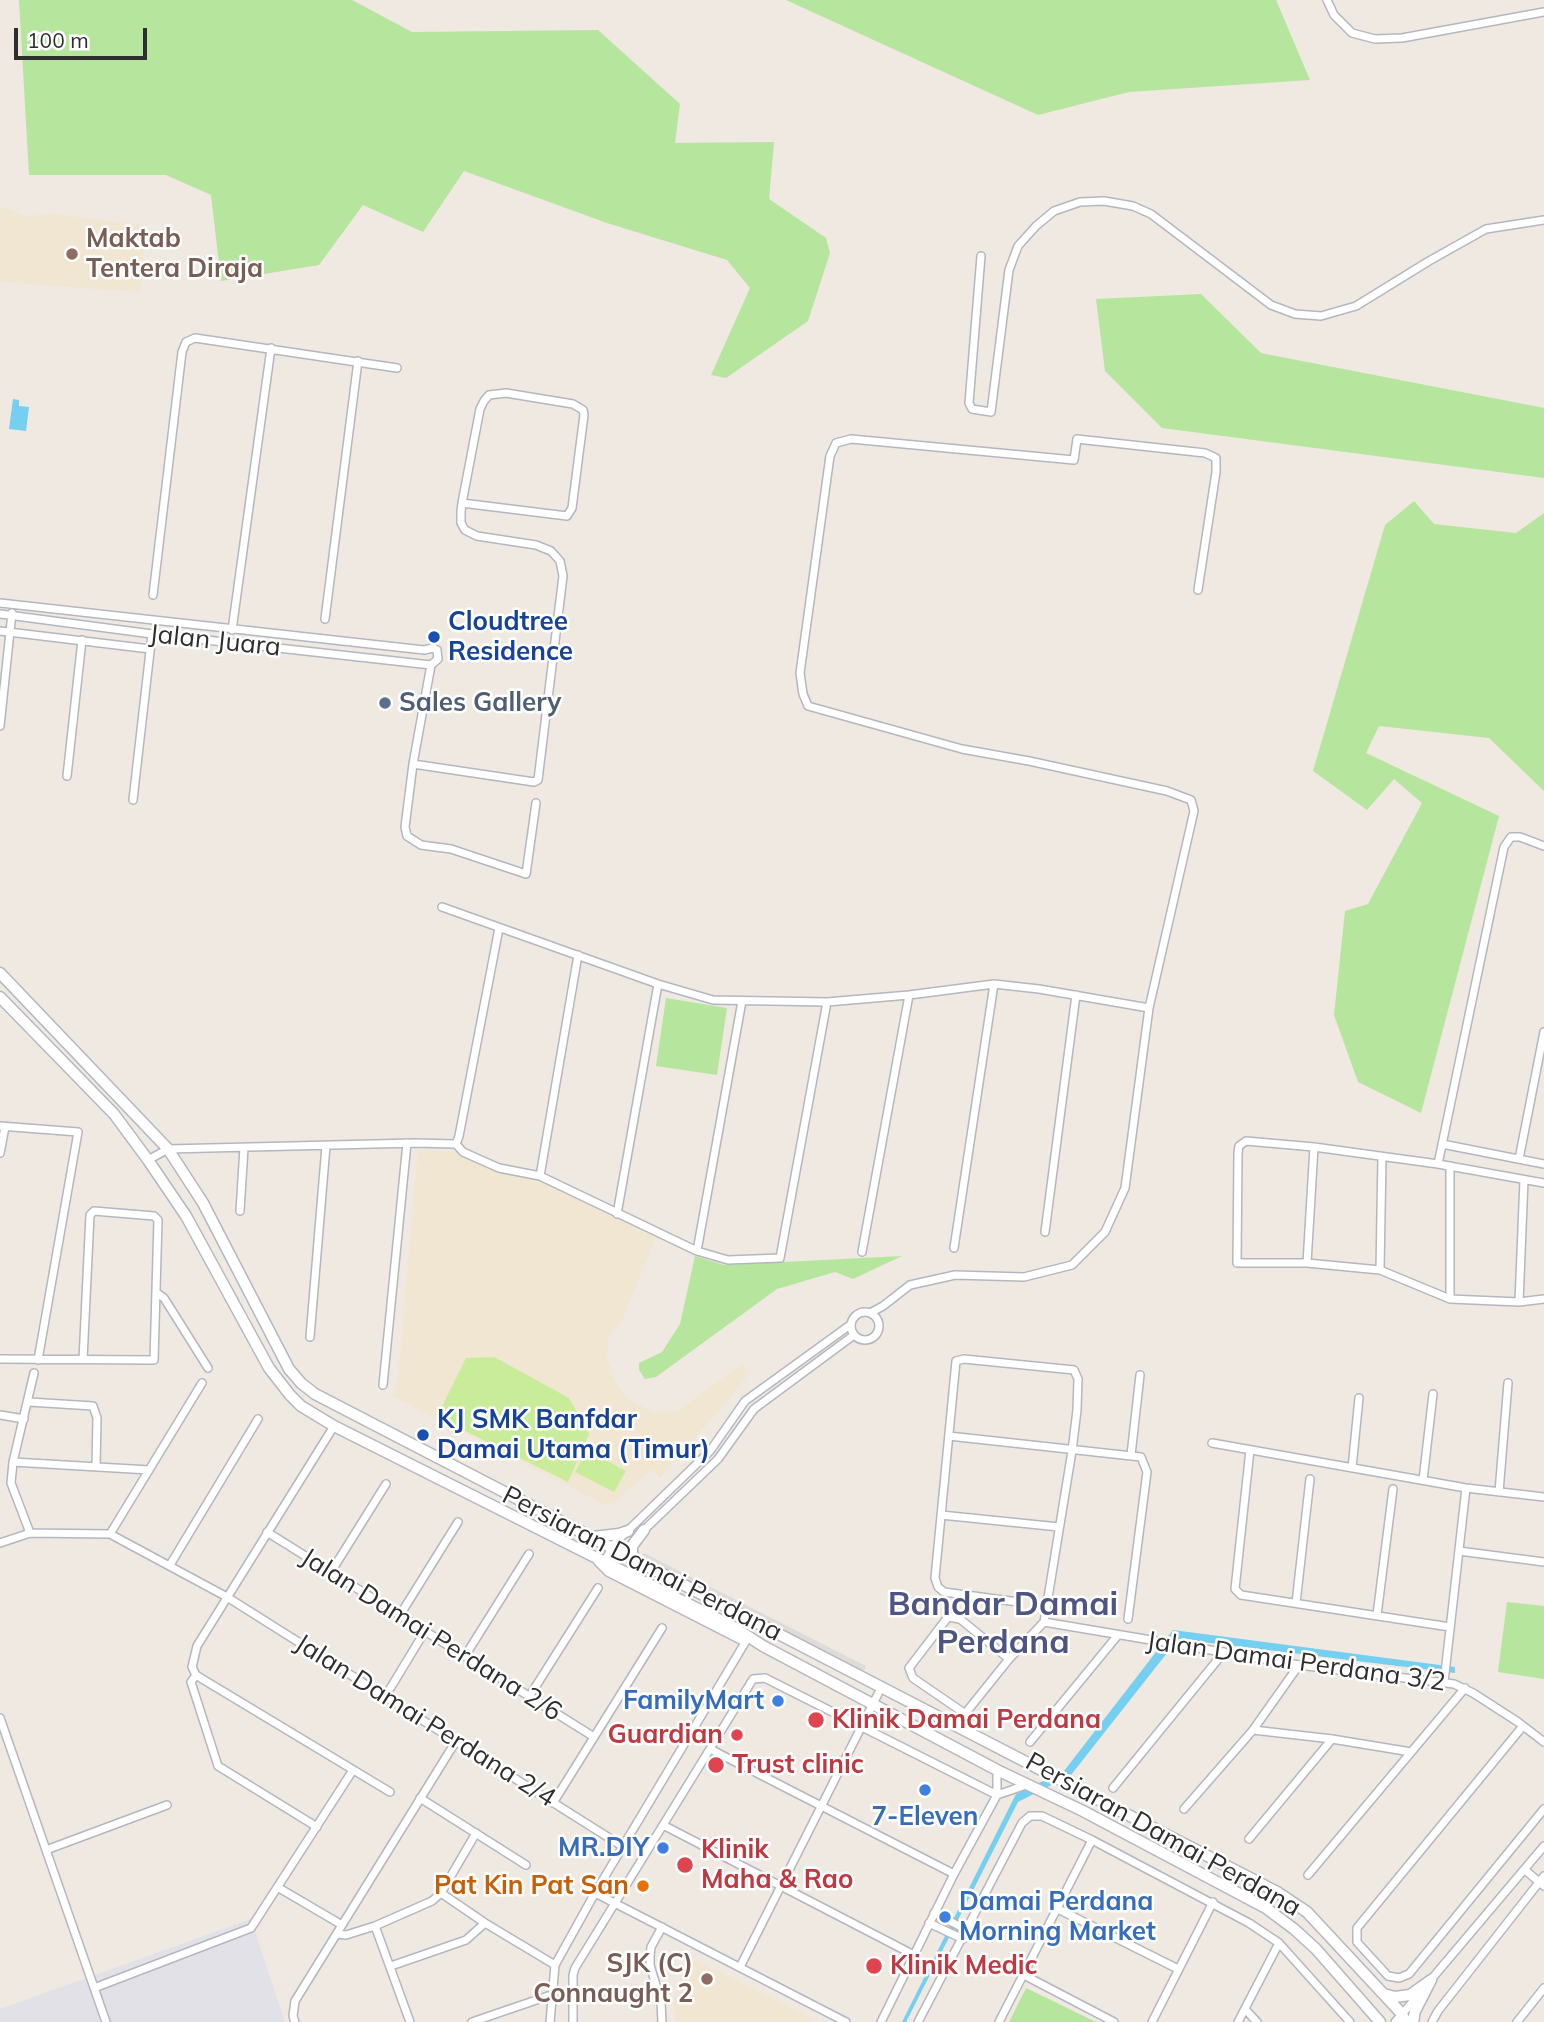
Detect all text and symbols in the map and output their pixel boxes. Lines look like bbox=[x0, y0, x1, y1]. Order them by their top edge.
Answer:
scale bar bbox=[18, 14, 150, 58]
text: 100 m bbox=[27, 27, 89, 53]
place label: Maktab Tentera Diraja bbox=[86, 223, 263, 284]
marker: Maktab Tentera Diraja bbox=[64, 246, 80, 262]
place label: Cloudtree Residence bbox=[448, 606, 573, 668]
street label: Jalan Juara bbox=[148, 619, 282, 663]
marker: Cloudtree Residence bbox=[426, 629, 442, 645]
place label: Sales Gallery bbox=[399, 687, 561, 719]
marker: Sales Gallery bbox=[377, 695, 393, 711]
place label: KJ SMK Banfdar Damai Utama (Timur) bbox=[437, 1404, 710, 1466]
marker: KJ SMK Banfdar Damai Utama (Timur) bbox=[415, 1427, 431, 1443]
street label: Persiaran Damai Perdana bbox=[497, 1480, 787, 1648]
street label: Jalan Damai Perdana 2/6 bbox=[295, 1542, 567, 1728]
district label: Bandar Damai Perdana bbox=[888, 1585, 1118, 1663]
street label: Jalan Damai Perdana 3/2 bbox=[1144, 1626, 1448, 1698]
street label: Jalan Damai Perdana 2/4 bbox=[289, 1628, 561, 1814]
place label: FamilyMart bbox=[623, 1685, 764, 1717]
marker: FamilyMart bbox=[770, 1693, 786, 1709]
place label: Klinik Damai Perdana bbox=[832, 1704, 1101, 1736]
marker: Klinik Damai Perdana bbox=[806, 1710, 826, 1730]
place label: Guardian bbox=[607, 1719, 723, 1751]
marker: Guardian bbox=[729, 1727, 745, 1743]
street label: Persiaran Damai Perdana bbox=[1020, 1746, 1306, 1924]
place label: Trust clinic bbox=[732, 1749, 864, 1781]
marker: Trust clinic bbox=[706, 1755, 726, 1775]
marker: 7-Eleven bbox=[917, 1782, 933, 1798]
place label: 7-Eleven bbox=[871, 1801, 979, 1833]
place label: MR.DIY bbox=[558, 1832, 649, 1864]
place label: Klinik Maha & Rao bbox=[701, 1834, 853, 1896]
marker: MR.DIY bbox=[655, 1840, 671, 1856]
marker: Klinik Maha & Rao bbox=[675, 1855, 695, 1875]
place label: Pat Kin Pat San bbox=[434, 1870, 629, 1902]
marker: Pat Kin Pat San bbox=[635, 1878, 651, 1894]
place label: Damai Perdana Morning Market bbox=[959, 1886, 1156, 1948]
marker: Damai Perdana Morning Market bbox=[937, 1909, 953, 1925]
place label: SJK (C) Connaught 2 bbox=[533, 1948, 693, 2010]
place label: Klinik Medic bbox=[890, 1950, 1038, 1982]
marker: Klinik Medic bbox=[864, 1956, 884, 1976]
marker: SJK (C) Connaught 2 bbox=[699, 1971, 715, 1987]

